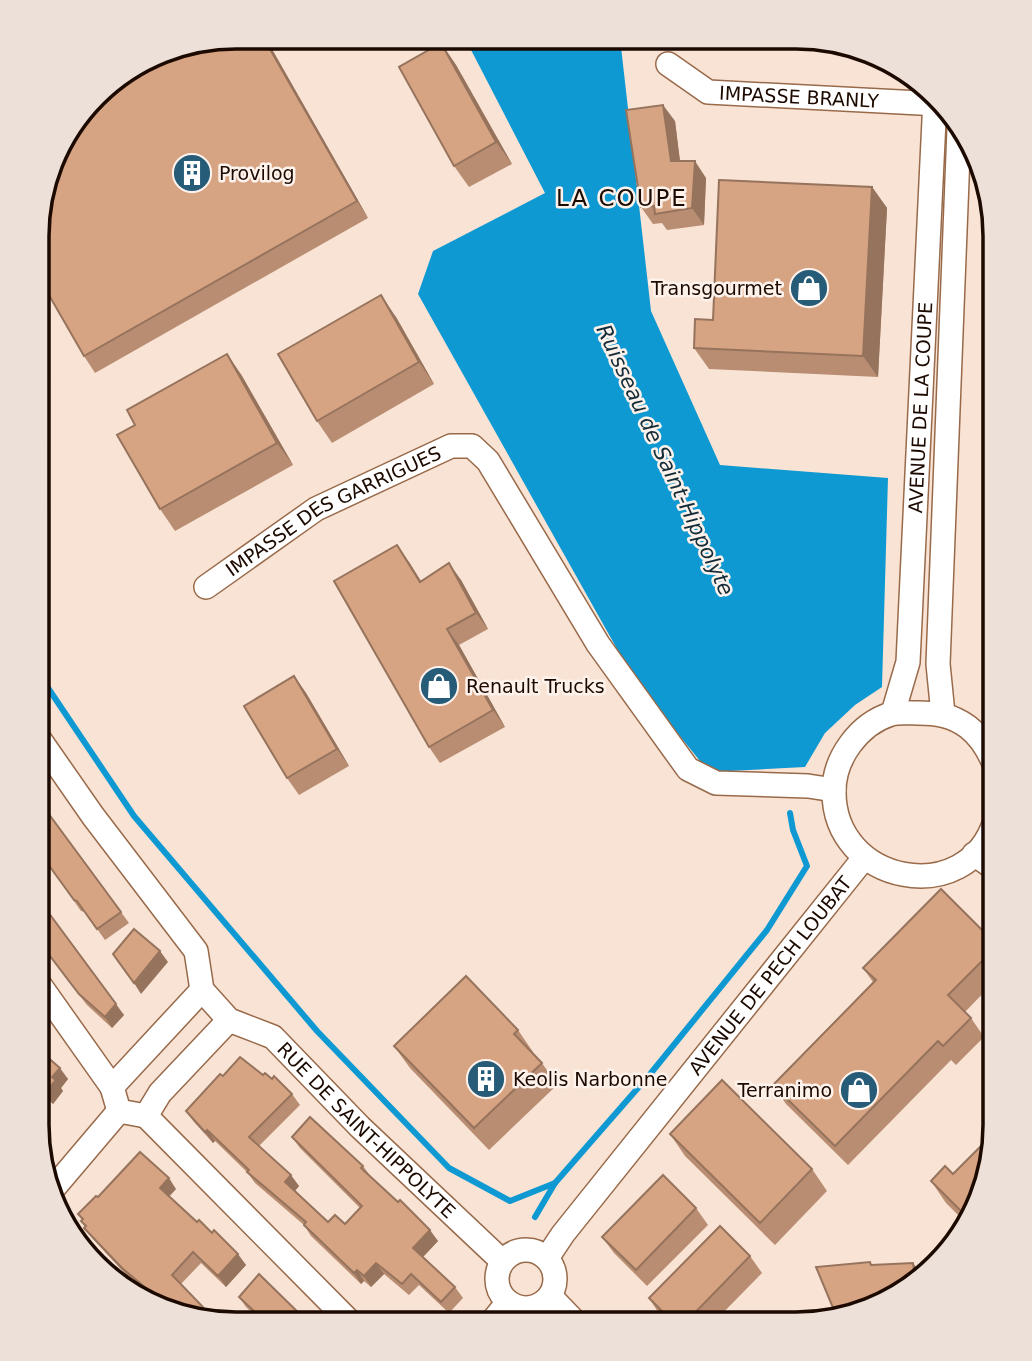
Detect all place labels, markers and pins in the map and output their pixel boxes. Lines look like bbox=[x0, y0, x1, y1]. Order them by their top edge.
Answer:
building icon: Provilog bbox=[171, 152, 213, 194]
place label: Provilog bbox=[219, 162, 295, 184]
shop icon: Transgourmet bbox=[788, 267, 830, 309]
place label: Transgourmet bbox=[650, 277, 782, 299]
shop icon: Renault Trucks bbox=[418, 665, 460, 707]
place label: Renault Trucks bbox=[466, 675, 605, 697]
building icon: Keolis Narbonne bbox=[465, 1058, 507, 1100]
place label: Keolis Narbonne bbox=[513, 1068, 667, 1090]
shop icon: Terranimo bbox=[838, 1069, 880, 1111]
place label: Terranimo bbox=[737, 1079, 832, 1101]

